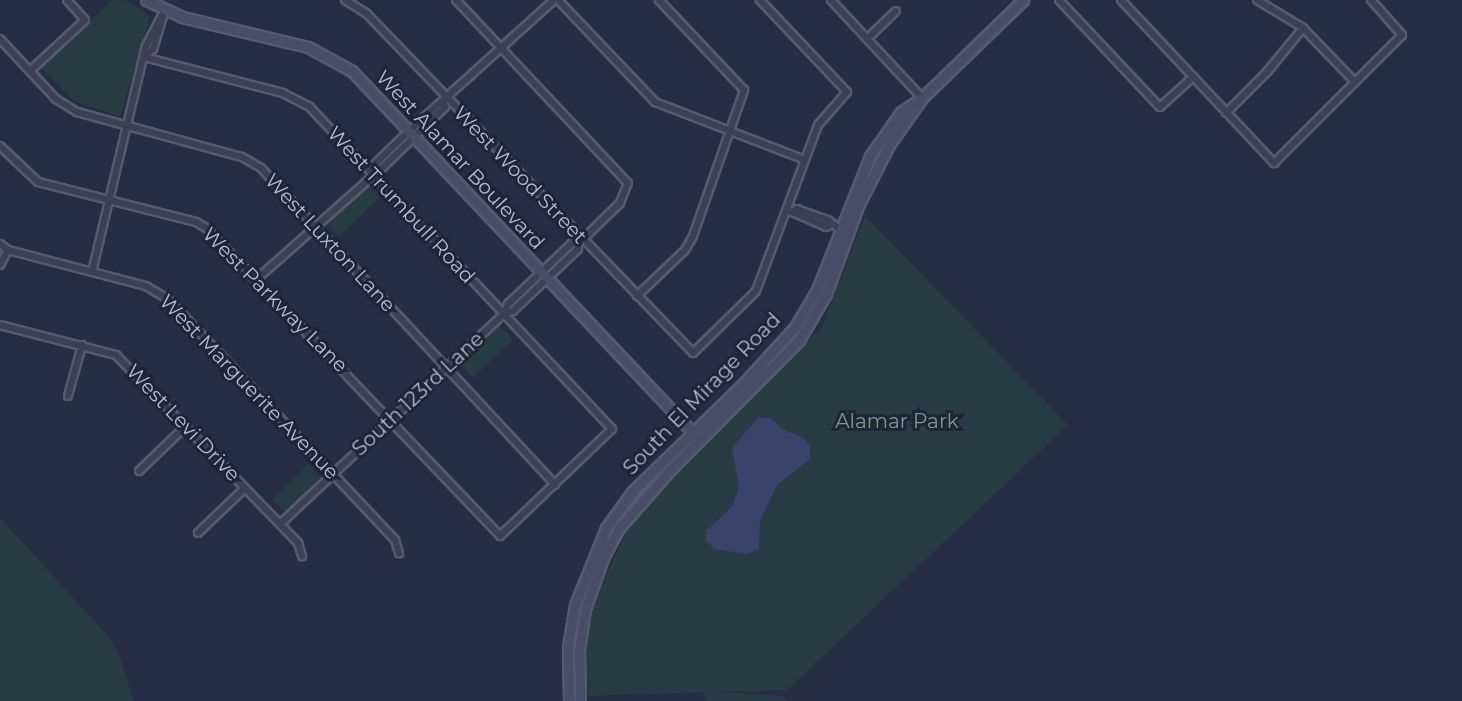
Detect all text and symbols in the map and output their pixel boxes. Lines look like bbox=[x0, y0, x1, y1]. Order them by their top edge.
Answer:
street label: West Alamar Boulevard bbox=[371, 66, 549, 254]
street label: West Wood Street bbox=[448, 101, 592, 249]
street label: West Trumbull Road bbox=[322, 122, 480, 288]
street label: West Luxton Lane bbox=[260, 169, 400, 317]
street label: West Parkway Lane bbox=[197, 222, 353, 378]
street label: West Marguerite Avenue bbox=[154, 290, 344, 484]
street label: South El Mirage Road bbox=[618, 308, 786, 480]
street label: South 123rd Lane bbox=[347, 327, 489, 461]
street label: West Levi Drive bbox=[121, 359, 245, 487]
park label: Alamar Park bbox=[835, 409, 959, 433]

